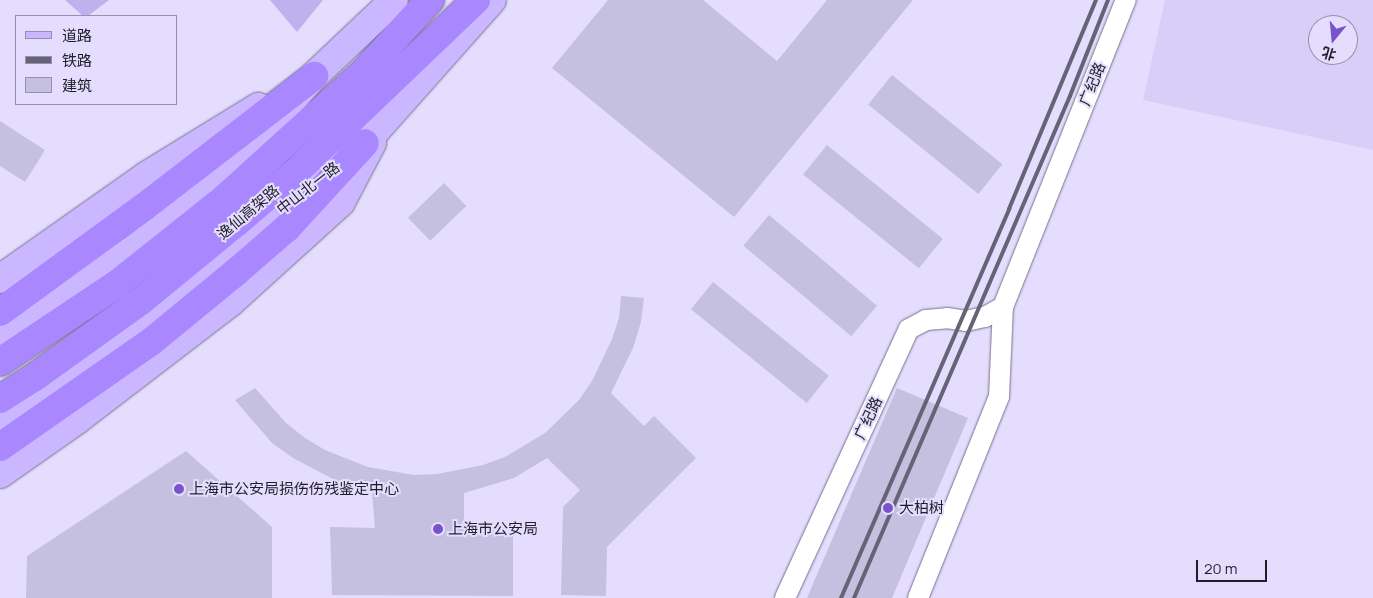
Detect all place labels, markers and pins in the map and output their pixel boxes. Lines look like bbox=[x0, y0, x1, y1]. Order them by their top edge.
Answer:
place label: 上海市公安局损伤伤残鉴定中心 bbox=[189, 480, 399, 498]
marker: 上海市公安局损伤伤残鉴定中心 bbox=[173, 483, 185, 495]
place label: 大柏树 bbox=[899, 499, 944, 517]
marker: 大柏树 bbox=[881, 501, 895, 515]
place label: 上海市公安局 bbox=[448, 520, 538, 538]
marker: 上海市公安局 bbox=[432, 523, 444, 535]

